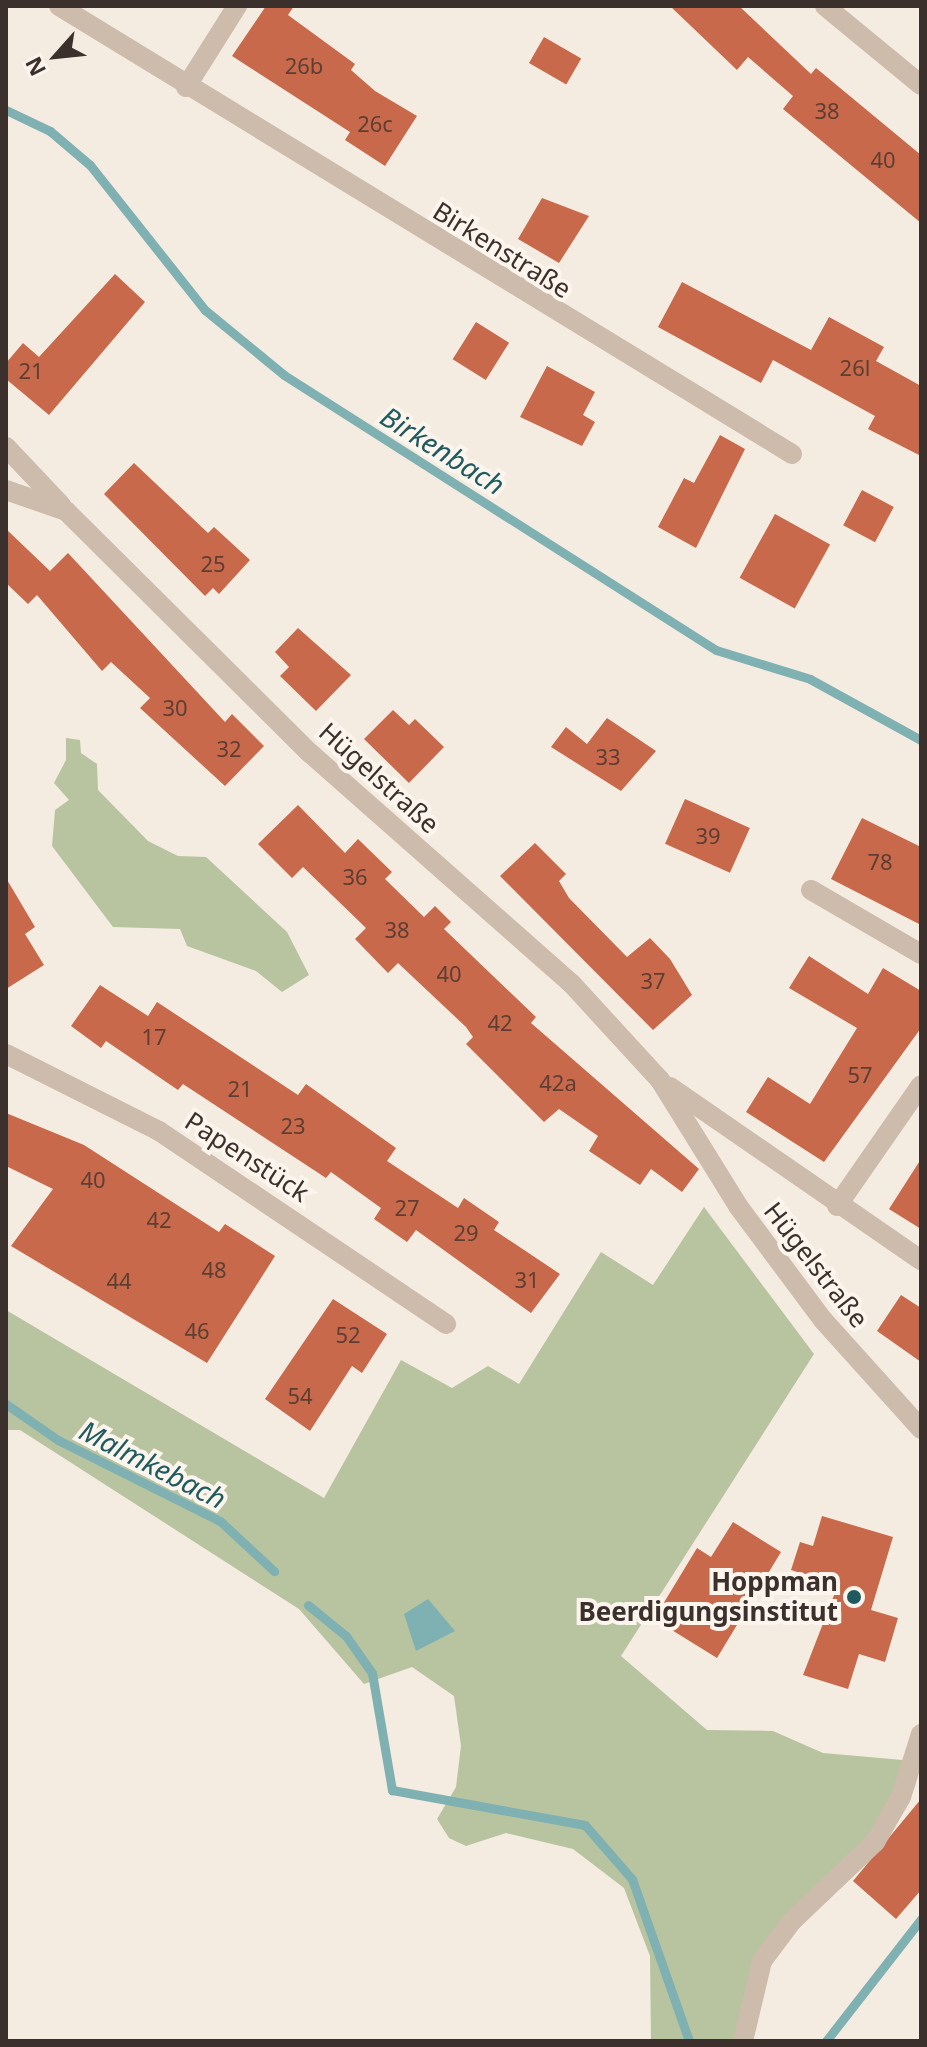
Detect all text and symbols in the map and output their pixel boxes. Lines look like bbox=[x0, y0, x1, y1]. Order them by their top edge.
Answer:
north arrow bbox=[16, 16, 96, 96]
text: N bbox=[17, 52, 52, 82]
house number: 26b bbox=[285, 53, 323, 79]
house number: 38 bbox=[814, 98, 840, 124]
house number: 26c bbox=[357, 111, 393, 137]
house number: 40 bbox=[870, 147, 896, 173]
street label: Birkenstraße bbox=[427, 195, 577, 305]
house number: 26l bbox=[840, 355, 870, 381]
house number: 21 bbox=[18, 358, 44, 384]
water label: Birkenbach bbox=[375, 399, 511, 501]
house number: 25 bbox=[200, 551, 226, 577]
house number: 30 bbox=[162, 695, 188, 721]
street label: Hügelstraße bbox=[313, 716, 445, 840]
house number: 32 bbox=[216, 736, 242, 762]
house number: 33 bbox=[595, 744, 621, 770]
house number: 39 bbox=[695, 823, 721, 849]
house number: 78 bbox=[867, 849, 893, 875]
house number: 36 bbox=[342, 864, 368, 890]
house number: 38 bbox=[384, 917, 410, 943]
house number: 40 bbox=[436, 961, 462, 987]
house number: 37 bbox=[640, 968, 666, 994]
house number: 42 bbox=[487, 1010, 513, 1036]
house number: 17 bbox=[141, 1024, 167, 1050]
house number: 57 bbox=[847, 1062, 873, 1088]
house number: 42a bbox=[539, 1070, 577, 1096]
house number: 21 bbox=[227, 1076, 253, 1102]
street label: Papenstück bbox=[179, 1105, 315, 1209]
house number: 23 bbox=[280, 1113, 306, 1139]
house number: 40 bbox=[80, 1167, 106, 1193]
house number: 27 bbox=[394, 1195, 420, 1221]
street label: Hügelstraße bbox=[757, 1196, 875, 1334]
house number: 42 bbox=[146, 1207, 172, 1233]
house number: 29 bbox=[453, 1220, 479, 1246]
house number: 48 bbox=[201, 1257, 227, 1283]
house number: 31 bbox=[514, 1267, 540, 1293]
house number: 44 bbox=[106, 1268, 132, 1294]
house number: 46 bbox=[184, 1318, 210, 1344]
house number: 52 bbox=[335, 1322, 361, 1348]
house number: 54 bbox=[287, 1383, 313, 1409]
water label: Malmkebach bbox=[74, 1413, 232, 1515]
place label: Hoppman Beerdigungsinstitut bbox=[578, 1566, 838, 1628]
marker: Hoppman Beerdigungsinstitut bbox=[845, 1588, 863, 1606]

